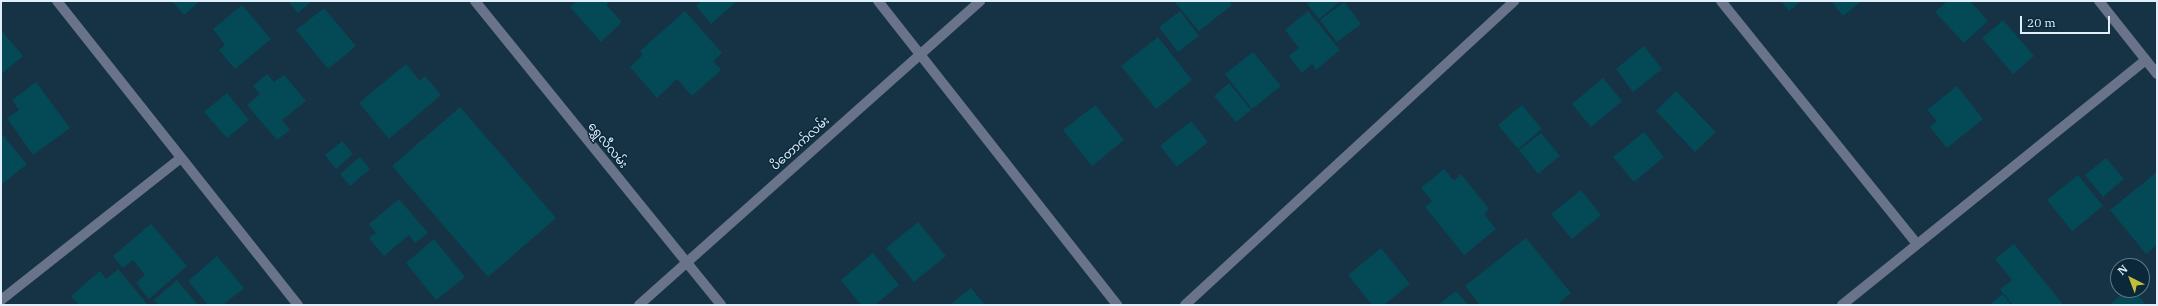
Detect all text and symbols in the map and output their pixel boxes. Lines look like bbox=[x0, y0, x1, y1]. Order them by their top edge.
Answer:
scale bar bbox=[2022, 8, 2112, 34]
text: 20 m bbox=[2027, 15, 2056, 30]
street label: ပိတောက်လမ်း bbox=[768, 113, 832, 173]
street label: ရွှေလီလမ်း bbox=[585, 119, 631, 171]
north arrow bbox=[2110, 258, 2150, 298]
text: N bbox=[2115, 262, 2131, 278]

